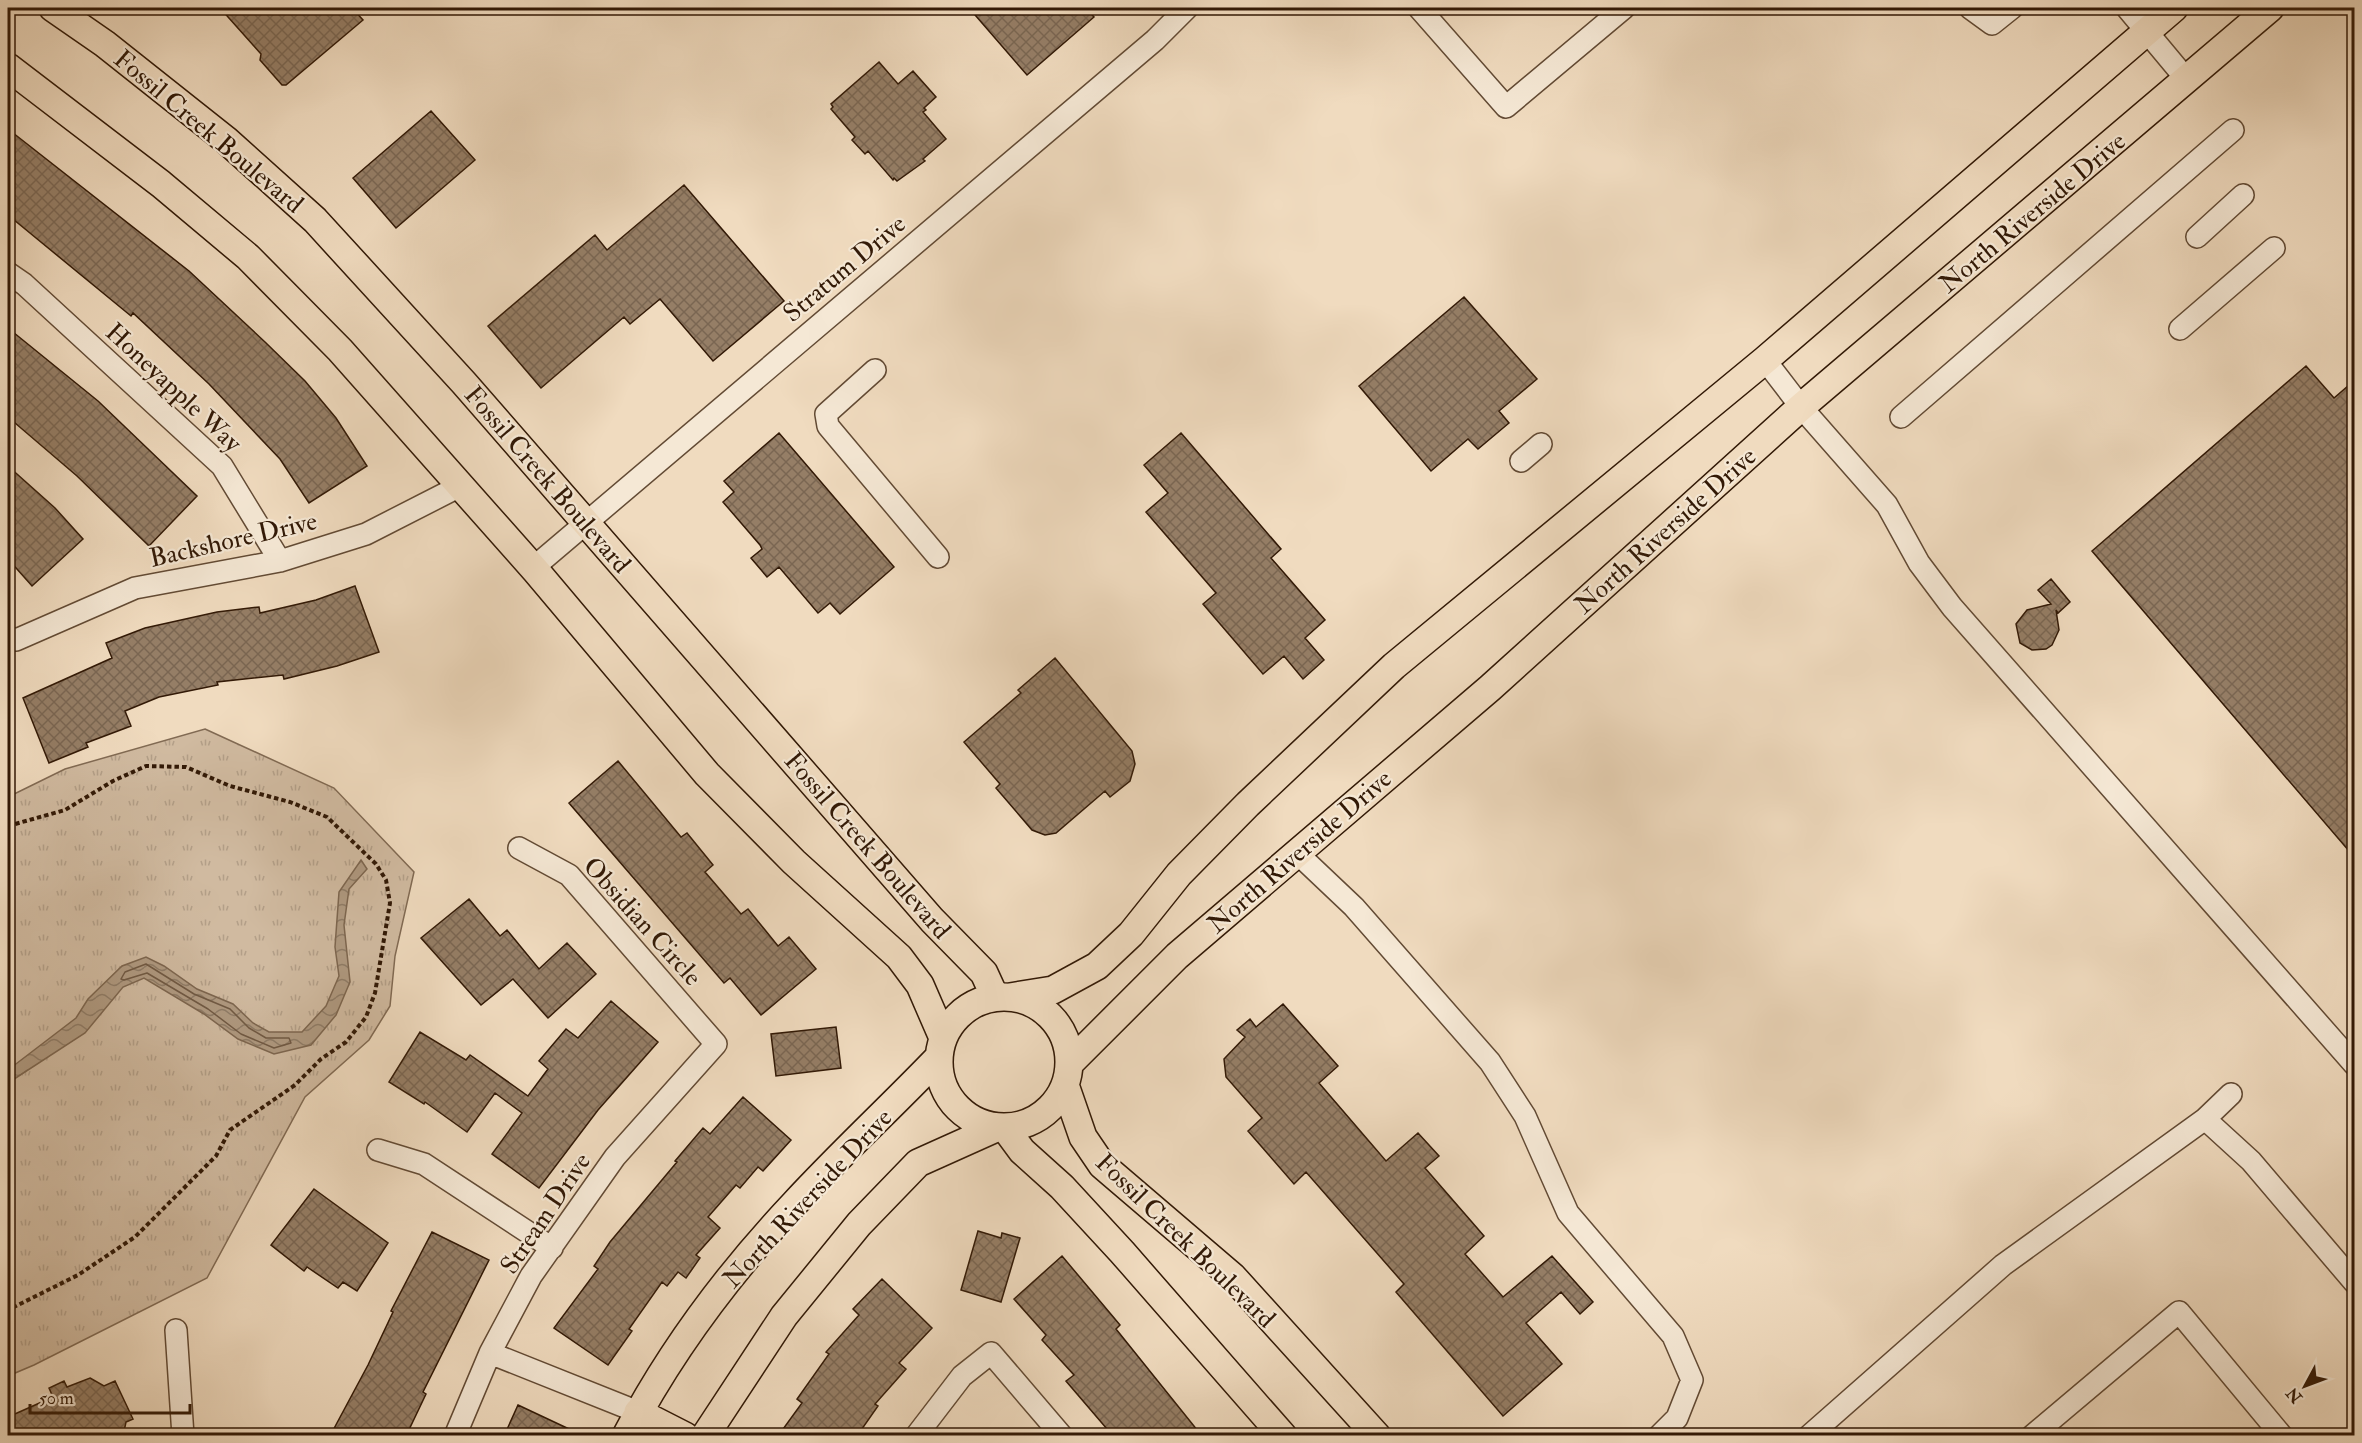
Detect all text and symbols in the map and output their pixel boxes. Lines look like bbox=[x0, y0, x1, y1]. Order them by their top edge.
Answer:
street label: Fossil Creek Boulevard bbox=[107, 43, 310, 221]
street label: North Riverside Drive bbox=[1933, 125, 2133, 300]
street label: Stratum Drive bbox=[777, 208, 913, 329]
street label: Honeyapple Way bbox=[98, 316, 249, 460]
street label: Fossil Creek Boulevard bbox=[457, 379, 637, 580]
street label: North Riverside Drive bbox=[1568, 441, 1763, 621]
street label: Backshore Drive bbox=[146, 505, 320, 575]
street label: Fossil Creek Boulevard bbox=[777, 745, 957, 946]
street label: North Riverside Drive bbox=[1201, 763, 1398, 941]
street label: Obsidian Circle bbox=[576, 851, 708, 993]
street label: North Riverside Drive bbox=[716, 1102, 899, 1295]
street label: Stream Drive bbox=[494, 1147, 598, 1280]
street label: Fossil Creek Boulevard bbox=[1089, 1147, 1282, 1335]
north arrow bbox=[2275, 1356, 2335, 1416]
scale bar bbox=[30, 1377, 190, 1415]
text: N bbox=[2282, 1383, 2307, 1408]
text: 50 m bbox=[39, 1387, 74, 1410]

